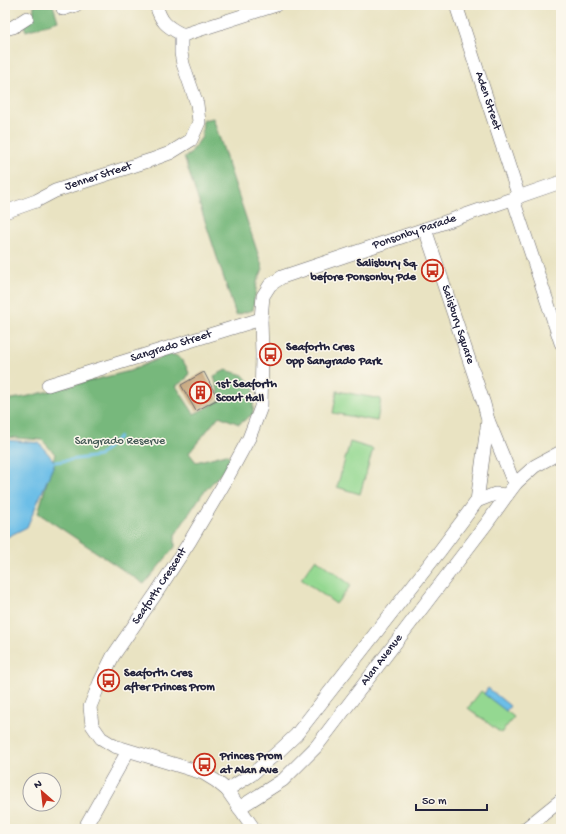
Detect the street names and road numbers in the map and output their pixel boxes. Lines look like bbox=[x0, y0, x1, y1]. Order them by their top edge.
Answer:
street label: Aden Street bbox=[471, 70, 504, 133]
street label: Jenner Street bbox=[63, 159, 135, 194]
street label: Ponsonby Parade bbox=[370, 211, 459, 253]
street label: Salisbury Square bbox=[437, 283, 477, 367]
street label: Sangrado Street bbox=[129, 327, 214, 366]
street label: Seaforth Crescent bbox=[130, 545, 191, 628]
street label: Alan Avenue bbox=[358, 631, 407, 689]

